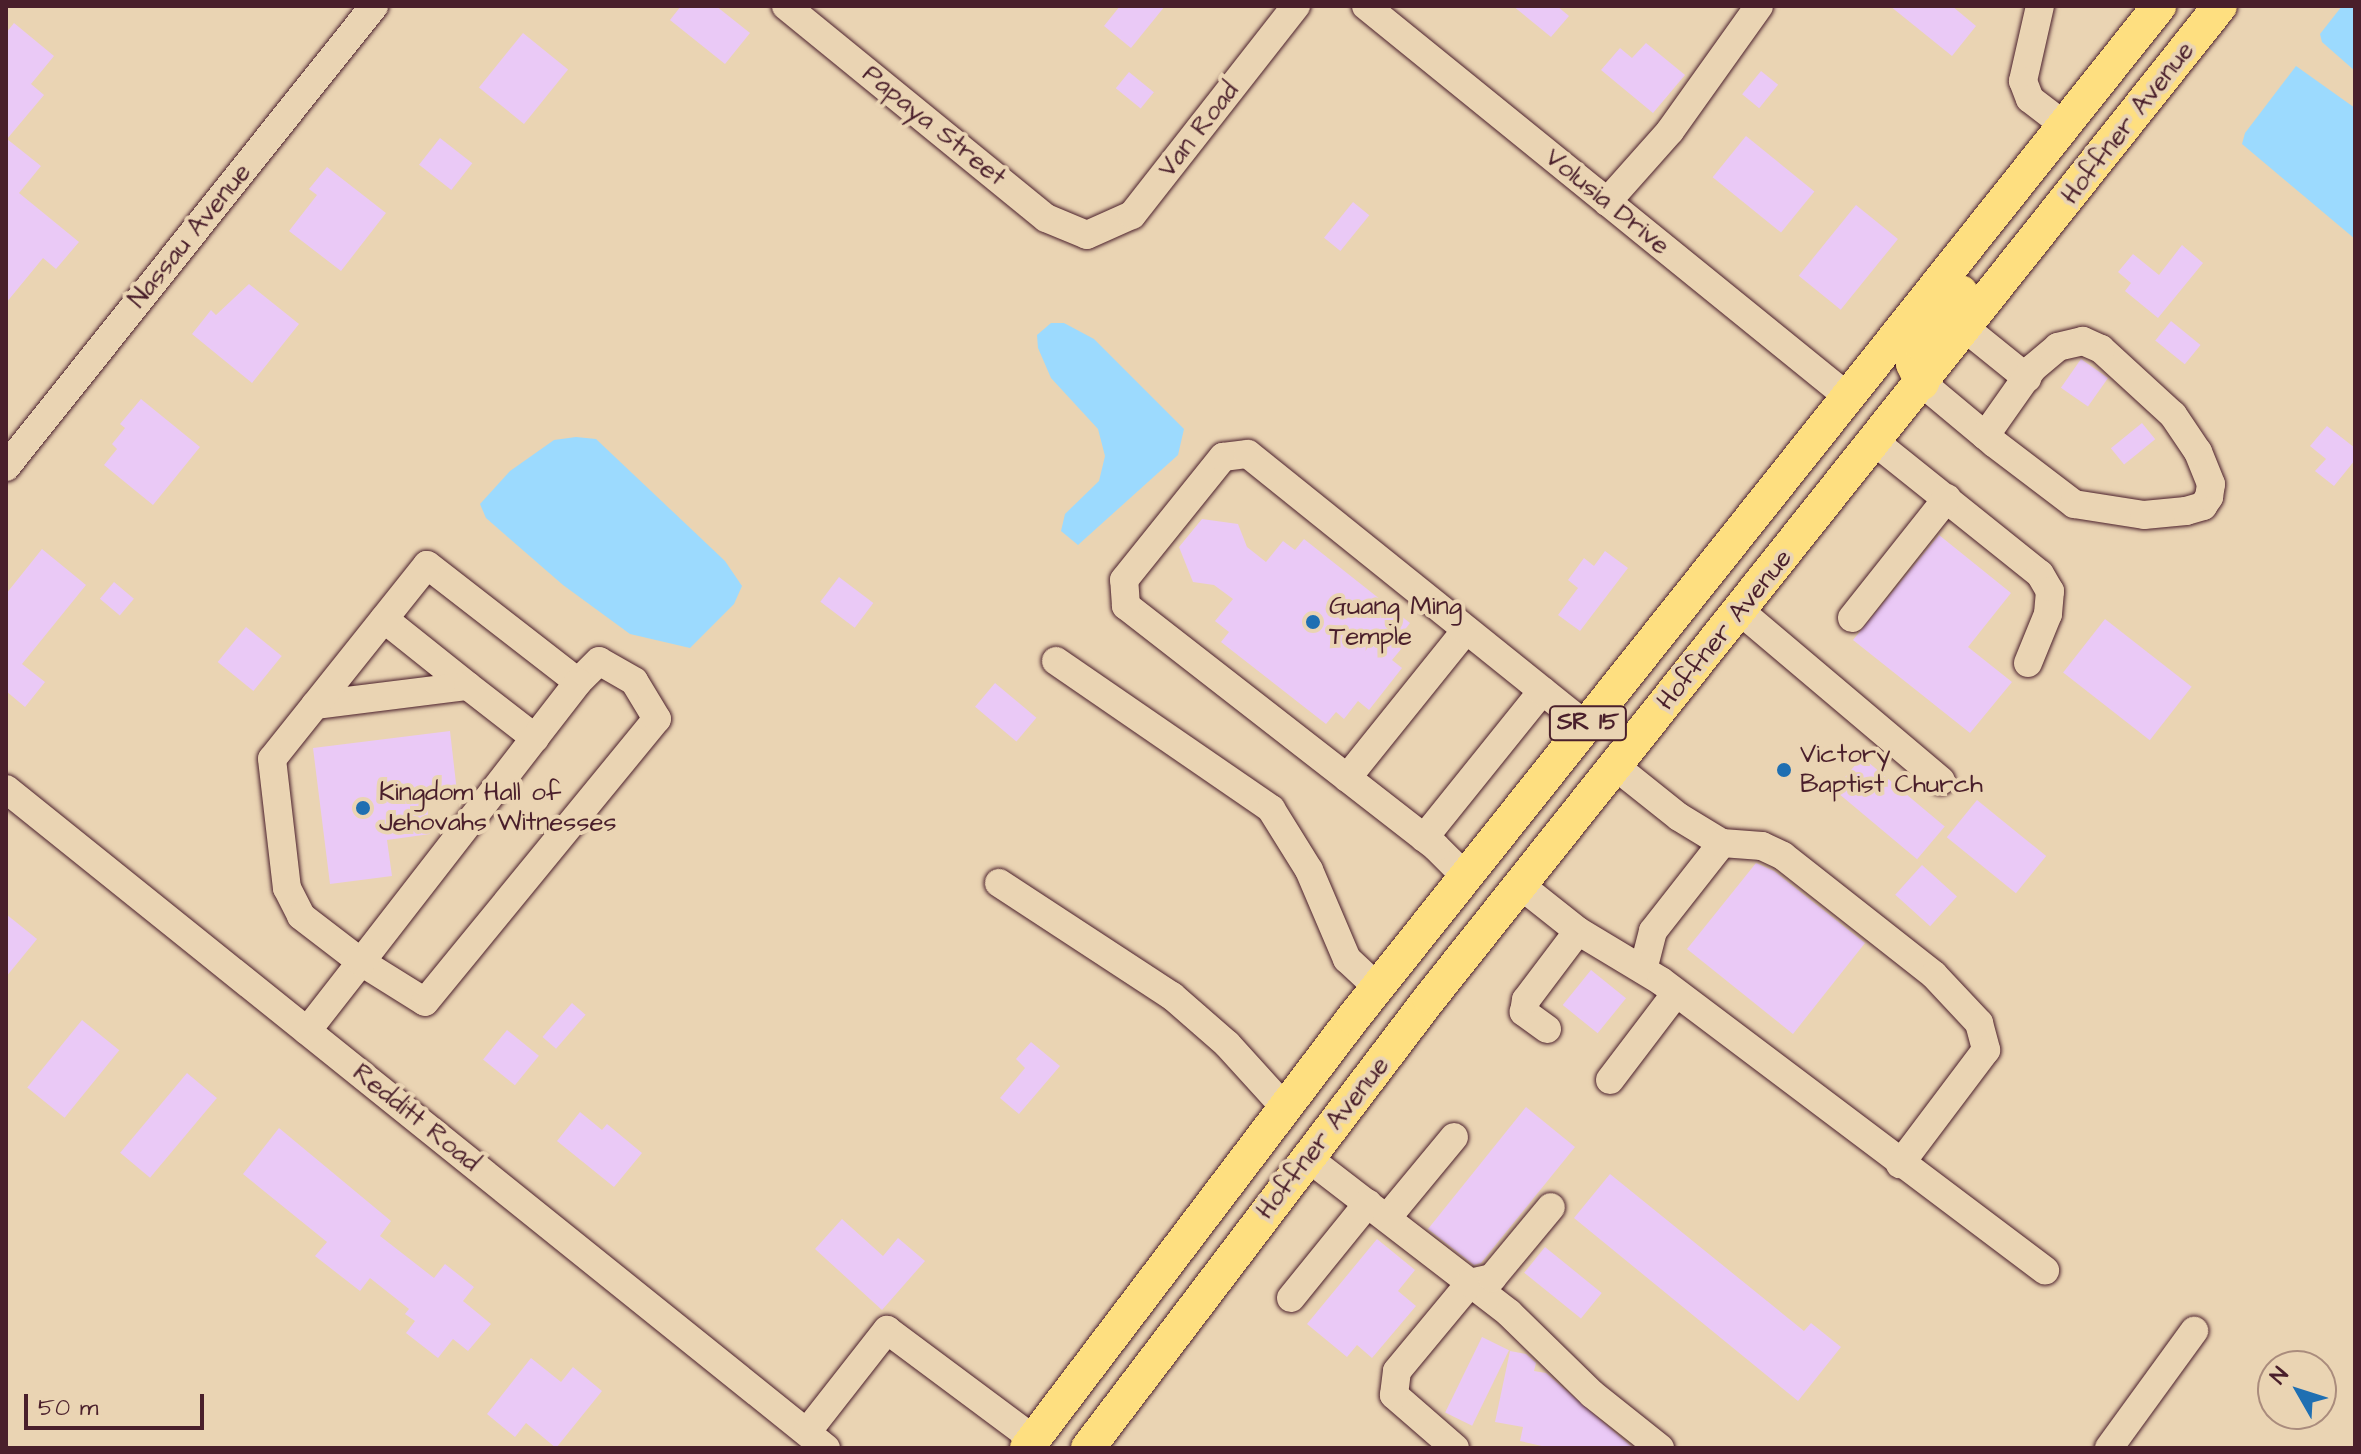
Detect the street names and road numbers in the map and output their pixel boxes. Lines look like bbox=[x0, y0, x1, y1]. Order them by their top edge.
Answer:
street label: Hoffner Avenue bbox=[2055, 36, 2201, 210]
street label: Papaya Street bbox=[856, 59, 1012, 193]
street label: Van Road bbox=[1152, 76, 1246, 184]
street label: Volusia Drive bbox=[1538, 142, 1676, 262]
street label: Nassau Avenue bbox=[122, 157, 258, 315]
street label: Hoffner Avenue bbox=[1651, 543, 1799, 717]
road number: SR 15 bbox=[1548, 703, 1628, 743]
street label: Hoffner Avenue bbox=[1250, 1051, 1396, 1225]
street label: Redditt Road bbox=[346, 1057, 486, 1179]

